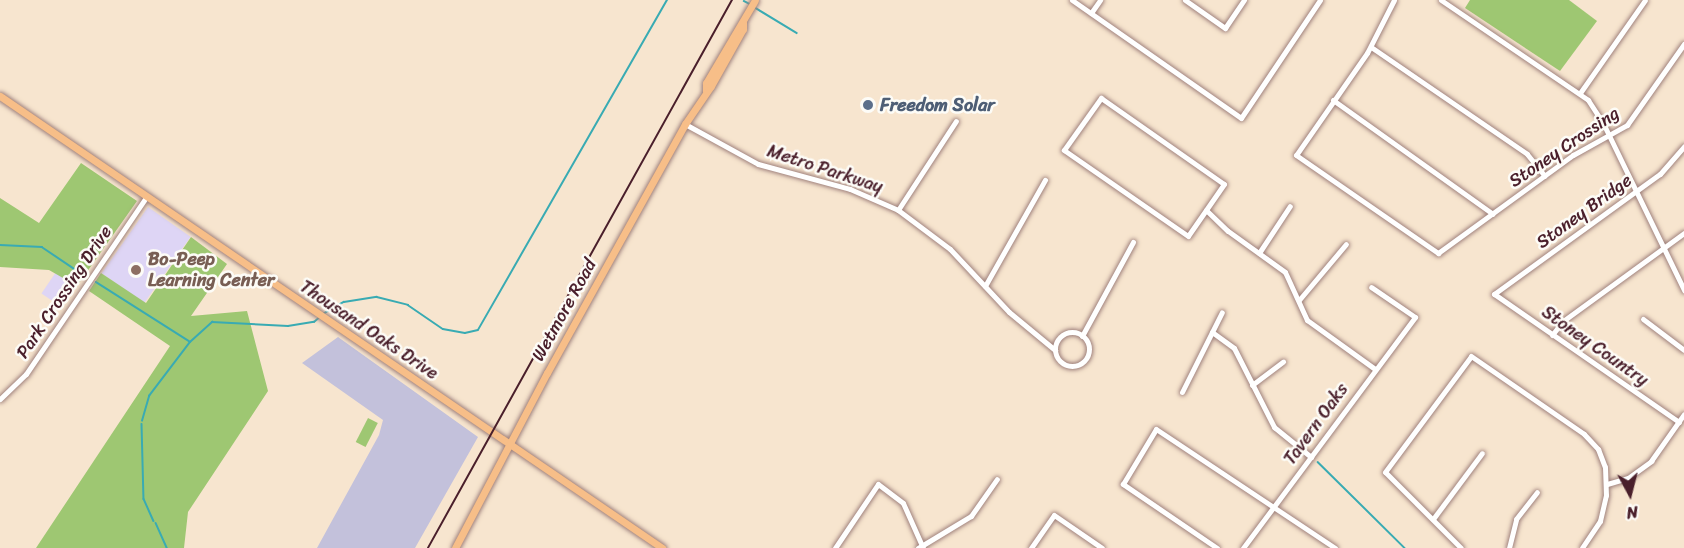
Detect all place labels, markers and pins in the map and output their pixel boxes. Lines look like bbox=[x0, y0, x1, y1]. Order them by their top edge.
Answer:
place label: Freedom Solar bbox=[880, 94, 995, 116]
marker: Freedom Solar bbox=[861, 98, 875, 112]
place label: Bo-Peep Learning Center bbox=[148, 249, 275, 292]
marker: Bo-Peep Learning Center bbox=[129, 263, 143, 277]

